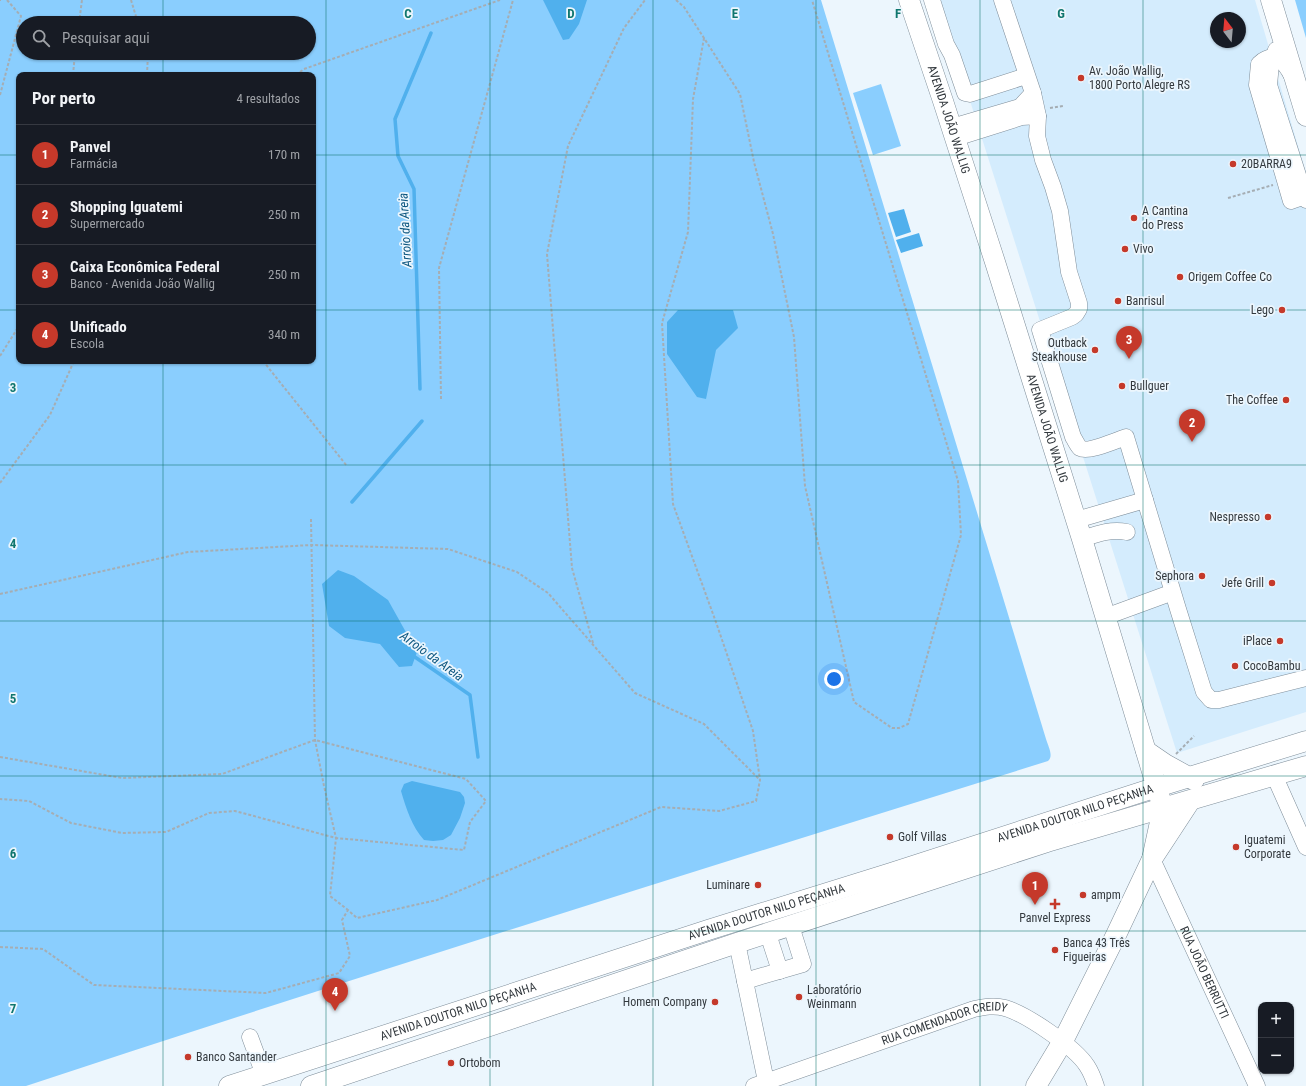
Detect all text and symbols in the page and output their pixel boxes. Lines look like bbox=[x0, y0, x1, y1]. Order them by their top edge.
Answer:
text: C bbox=[404, 6, 412, 21]
text: D bbox=[567, 6, 575, 21]
text: E bbox=[732, 6, 739, 21]
text: F bbox=[895, 6, 901, 21]
text: G bbox=[1057, 6, 1065, 21]
north arrow bbox=[1210, 12, 1246, 48]
search box bbox=[16, 16, 316, 60]
icon: search bbox=[30, 27, 52, 49]
text: Pesquisar aqui bbox=[62, 29, 150, 47]
street label: AVENIDA JOÃO WALLIG bbox=[925, 64, 973, 175]
place label: Av. João Wallig, 1800 Porto Alegre RS bbox=[1089, 64, 1190, 92]
marker: Av. João Wallig, 1800 Porto Alegre RS bbox=[1076, 73, 1086, 83]
text: Por perto bbox=[32, 88, 96, 108]
text: 4 resultados bbox=[236, 91, 300, 106]
text: Panvel bbox=[70, 138, 111, 156]
text: 1 bbox=[42, 147, 48, 162]
text: 170 m bbox=[268, 147, 300, 162]
text: Farmácia bbox=[70, 156, 117, 171]
place label: 20BARRA9 bbox=[1241, 157, 1292, 171]
marker: 20BARRA9 bbox=[1228, 159, 1238, 169]
water label: Arroio da Areia bbox=[396, 192, 414, 269]
text: Shopping Iguatemi bbox=[70, 198, 183, 216]
place label: A Cantina do Press bbox=[1142, 204, 1188, 232]
text: 2 bbox=[42, 207, 48, 222]
text: 250 m bbox=[268, 207, 300, 222]
marker: A Cantina do Press bbox=[1129, 213, 1139, 223]
text: Supermercado bbox=[70, 216, 144, 231]
place label: Vivo bbox=[1133, 242, 1154, 256]
marker: Vivo bbox=[1120, 244, 1130, 254]
text: Caixa Econômica Federal bbox=[70, 258, 220, 276]
text: 3 bbox=[42, 267, 48, 282]
text: 250 m bbox=[268, 267, 300, 282]
place label: Origem Coffee Co bbox=[1188, 270, 1272, 284]
marker: Origem Coffee Co bbox=[1175, 272, 1185, 282]
text: Banco · Avenida João Wallig bbox=[70, 276, 215, 291]
place label: Banrisul bbox=[1126, 294, 1165, 308]
marker: Banrisul bbox=[1113, 296, 1123, 306]
place label: Lego bbox=[1251, 303, 1274, 317]
marker: Lego bbox=[1277, 305, 1287, 315]
text: Unificado bbox=[70, 318, 127, 336]
pin: 3 bbox=[1116, 326, 1142, 359]
text: 4 bbox=[42, 327, 48, 342]
text: 340 m bbox=[268, 327, 300, 342]
text: Escola bbox=[70, 336, 104, 351]
place label: Outback Steakhouse bbox=[1032, 336, 1088, 364]
marker: Outback Steakhouse bbox=[1090, 345, 1100, 355]
street label: AVENIDA JOÃO WALLIG bbox=[1024, 372, 1071, 484]
place label: Bullguer bbox=[1130, 379, 1169, 393]
text: 3 bbox=[10, 380, 16, 395]
marker: Bullguer bbox=[1117, 381, 1127, 391]
place label: The Coffee bbox=[1226, 393, 1278, 407]
marker: The Coffee bbox=[1281, 395, 1291, 405]
pin: 2 bbox=[1179, 409, 1205, 442]
place label: Nespresso bbox=[1209, 510, 1260, 524]
marker: Nespresso bbox=[1263, 512, 1273, 522]
text: 4 bbox=[10, 536, 17, 551]
place label: Sephora bbox=[1155, 569, 1194, 583]
marker: Sephora bbox=[1197, 571, 1207, 581]
place label: Jefe Grill bbox=[1222, 576, 1264, 590]
marker: Jefe Grill bbox=[1267, 578, 1277, 588]
water label: Arroio da Areia bbox=[397, 627, 467, 684]
place label: iPlace bbox=[1243, 634, 1272, 648]
marker: iPlace bbox=[1275, 636, 1285, 646]
place label: CocoBambu bbox=[1243, 659, 1301, 673]
marker: CocoBambu bbox=[1230, 661, 1240, 671]
your location bbox=[824, 669, 844, 689]
text: 5 bbox=[10, 691, 17, 706]
street label: AVENIDA DOUTOR NILO PEÇANHA bbox=[995, 782, 1155, 845]
place label: Golf Villas bbox=[898, 830, 947, 844]
marker: Golf Villas bbox=[885, 832, 895, 842]
place label: Iguatemi Corporate bbox=[1244, 833, 1291, 861]
marker: Iguatemi Corporate bbox=[1231, 842, 1241, 852]
text: 6 bbox=[10, 846, 17, 861]
pin: 1 bbox=[1022, 872, 1048, 905]
place label: Luminare bbox=[706, 878, 750, 892]
marker: Luminare bbox=[753, 880, 763, 890]
street label: AVENIDA DOUTOR NILO PEÇANHA bbox=[686, 881, 847, 943]
place label: ampm bbox=[1091, 888, 1121, 902]
marker: ampm bbox=[1078, 890, 1088, 900]
marker: Panvel Express bbox=[1050, 899, 1060, 909]
place label: Panvel Express bbox=[1019, 911, 1091, 925]
street label: RUA JOÃO BERRUTTI bbox=[1177, 924, 1232, 1021]
place label: Banca 43 Três Figueiras bbox=[1063, 936, 1130, 964]
marker: Banca 43 Três Figueiras bbox=[1050, 945, 1060, 955]
pin: 4 bbox=[322, 978, 348, 1011]
street label: AVENIDA DOUTOR NILO PEÇANHA bbox=[378, 979, 538, 1043]
place label: Laboratório Weinmann bbox=[807, 983, 861, 1011]
marker: Laboratório Weinmann bbox=[794, 992, 804, 1002]
place label: Homem Company bbox=[623, 995, 707, 1009]
marker: Homem Company bbox=[710, 997, 720, 1007]
street label: RUA COMENDADOR CREIDY bbox=[880, 999, 1009, 1048]
text: 7 bbox=[10, 1001, 17, 1016]
map controls bbox=[1258, 1002, 1294, 1074]
button: + bbox=[1258, 1002, 1294, 1038]
button: − bbox=[1258, 1038, 1294, 1074]
place label: Banco Santander bbox=[196, 1050, 277, 1064]
marker: Banco Santander bbox=[183, 1052, 193, 1062]
place label: Ortobom bbox=[459, 1056, 501, 1070]
marker: Ortobom bbox=[446, 1058, 456, 1068]

